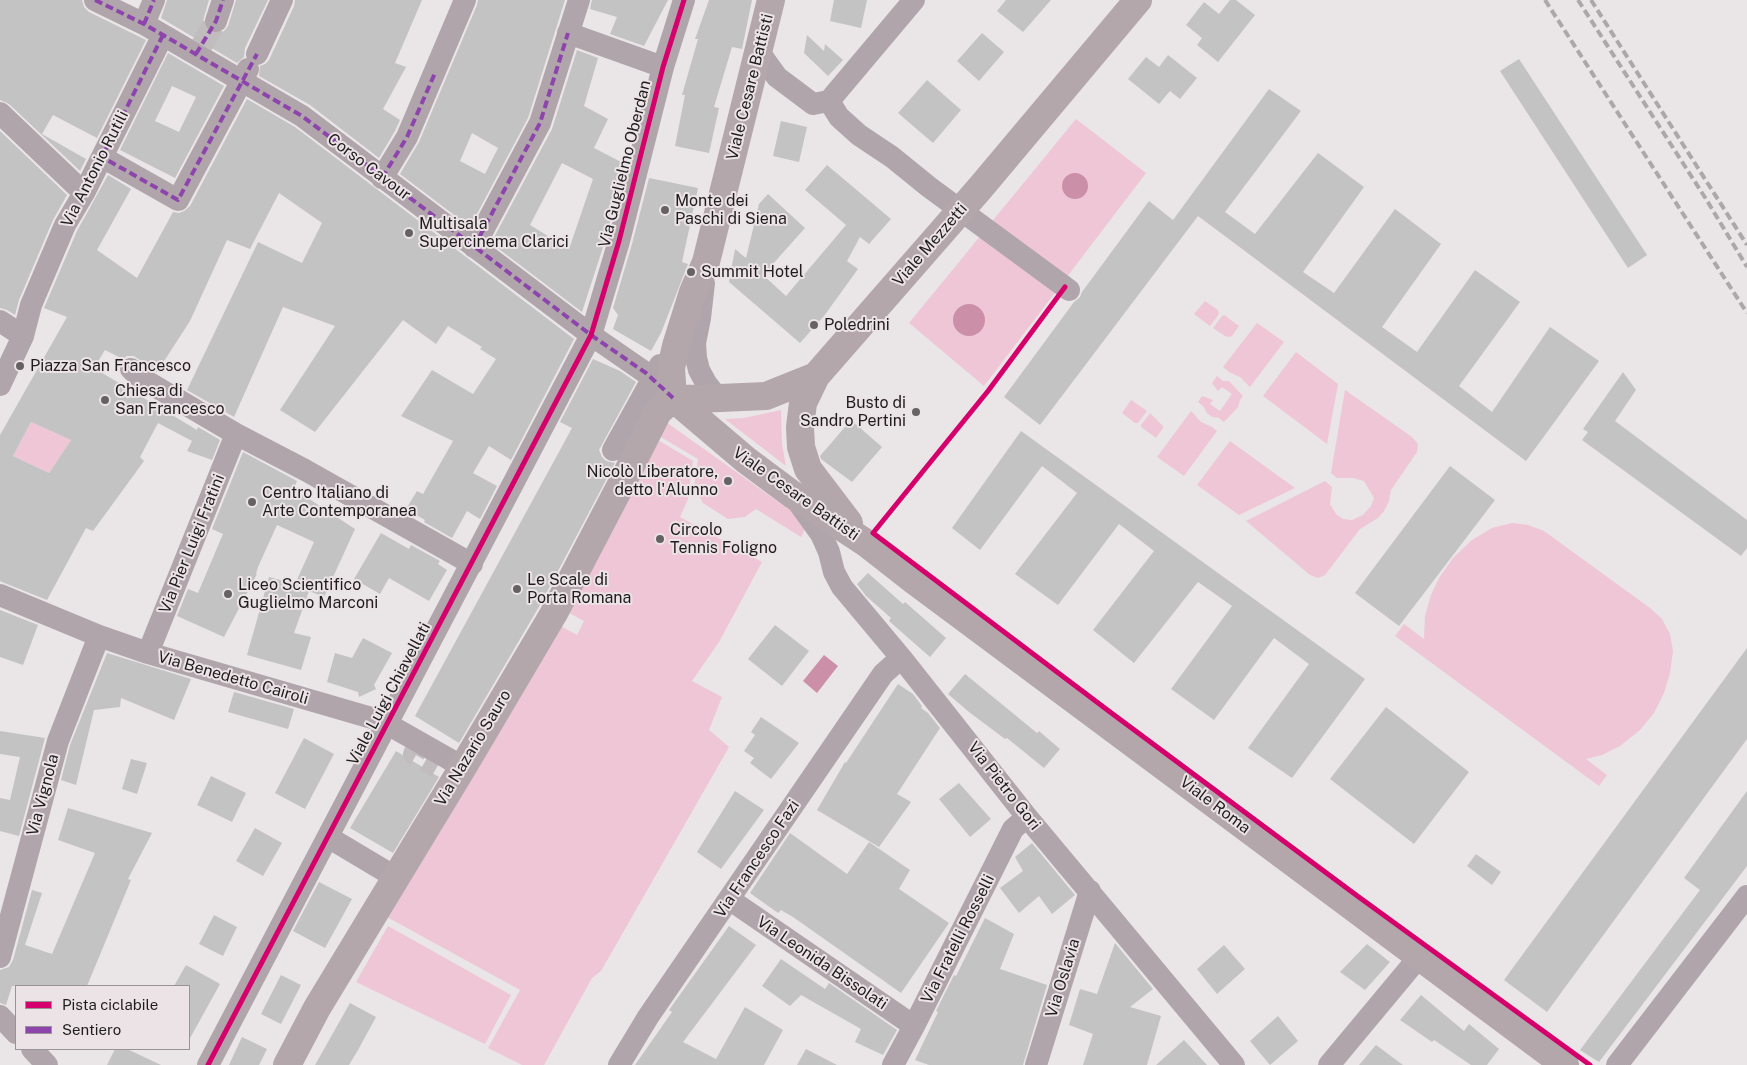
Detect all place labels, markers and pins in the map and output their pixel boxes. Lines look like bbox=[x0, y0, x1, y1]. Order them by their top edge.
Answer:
place label: Monte dei Paschi di Siena bbox=[675, 191, 787, 229]
marker: Monte dei Paschi di Siena bbox=[659, 204, 671, 216]
place label: Multisala Supercinema Clarici bbox=[419, 214, 569, 252]
marker: Multisala Supercinema Clarici bbox=[403, 227, 415, 239]
place label: Summit Hotel bbox=[701, 262, 804, 282]
marker: Summit Hotel bbox=[685, 266, 697, 278]
place label: Poledrini bbox=[824, 315, 890, 335]
marker: Poledrini bbox=[808, 319, 820, 331]
place label: Piazza San Francesco bbox=[30, 356, 191, 376]
marker: Piazza San Francesco bbox=[14, 360, 26, 372]
place label: Chiesa di San Francesco bbox=[115, 381, 225, 419]
place label: Busto di Sandro Pertini bbox=[800, 393, 906, 431]
marker: Chiesa di San Francesco bbox=[99, 394, 111, 406]
marker: Busto di Sandro Pertini bbox=[910, 406, 922, 418]
place label: Nicolò Liberatore, detto l'Alunno bbox=[586, 462, 718, 500]
marker: Nicolò Liberatore, detto l'Alunno bbox=[722, 475, 734, 487]
place label: Centro Italiano di Arte Contemporanea bbox=[262, 483, 417, 521]
marker: Centro Italiano di Arte Contemporanea bbox=[246, 496, 258, 508]
place label: Circolo Tennis Foligno bbox=[670, 520, 777, 558]
marker: Circolo Tennis Foligno bbox=[654, 533, 666, 545]
place label: Le Scale di Porta Romana bbox=[527, 570, 631, 608]
place label: Liceo Scientifico Guglielmo Marconi bbox=[238, 575, 378, 613]
marker: Le Scale di Porta Romana bbox=[511, 583, 523, 595]
marker: Liceo Scientifico Guglielmo Marconi bbox=[222, 588, 234, 600]

